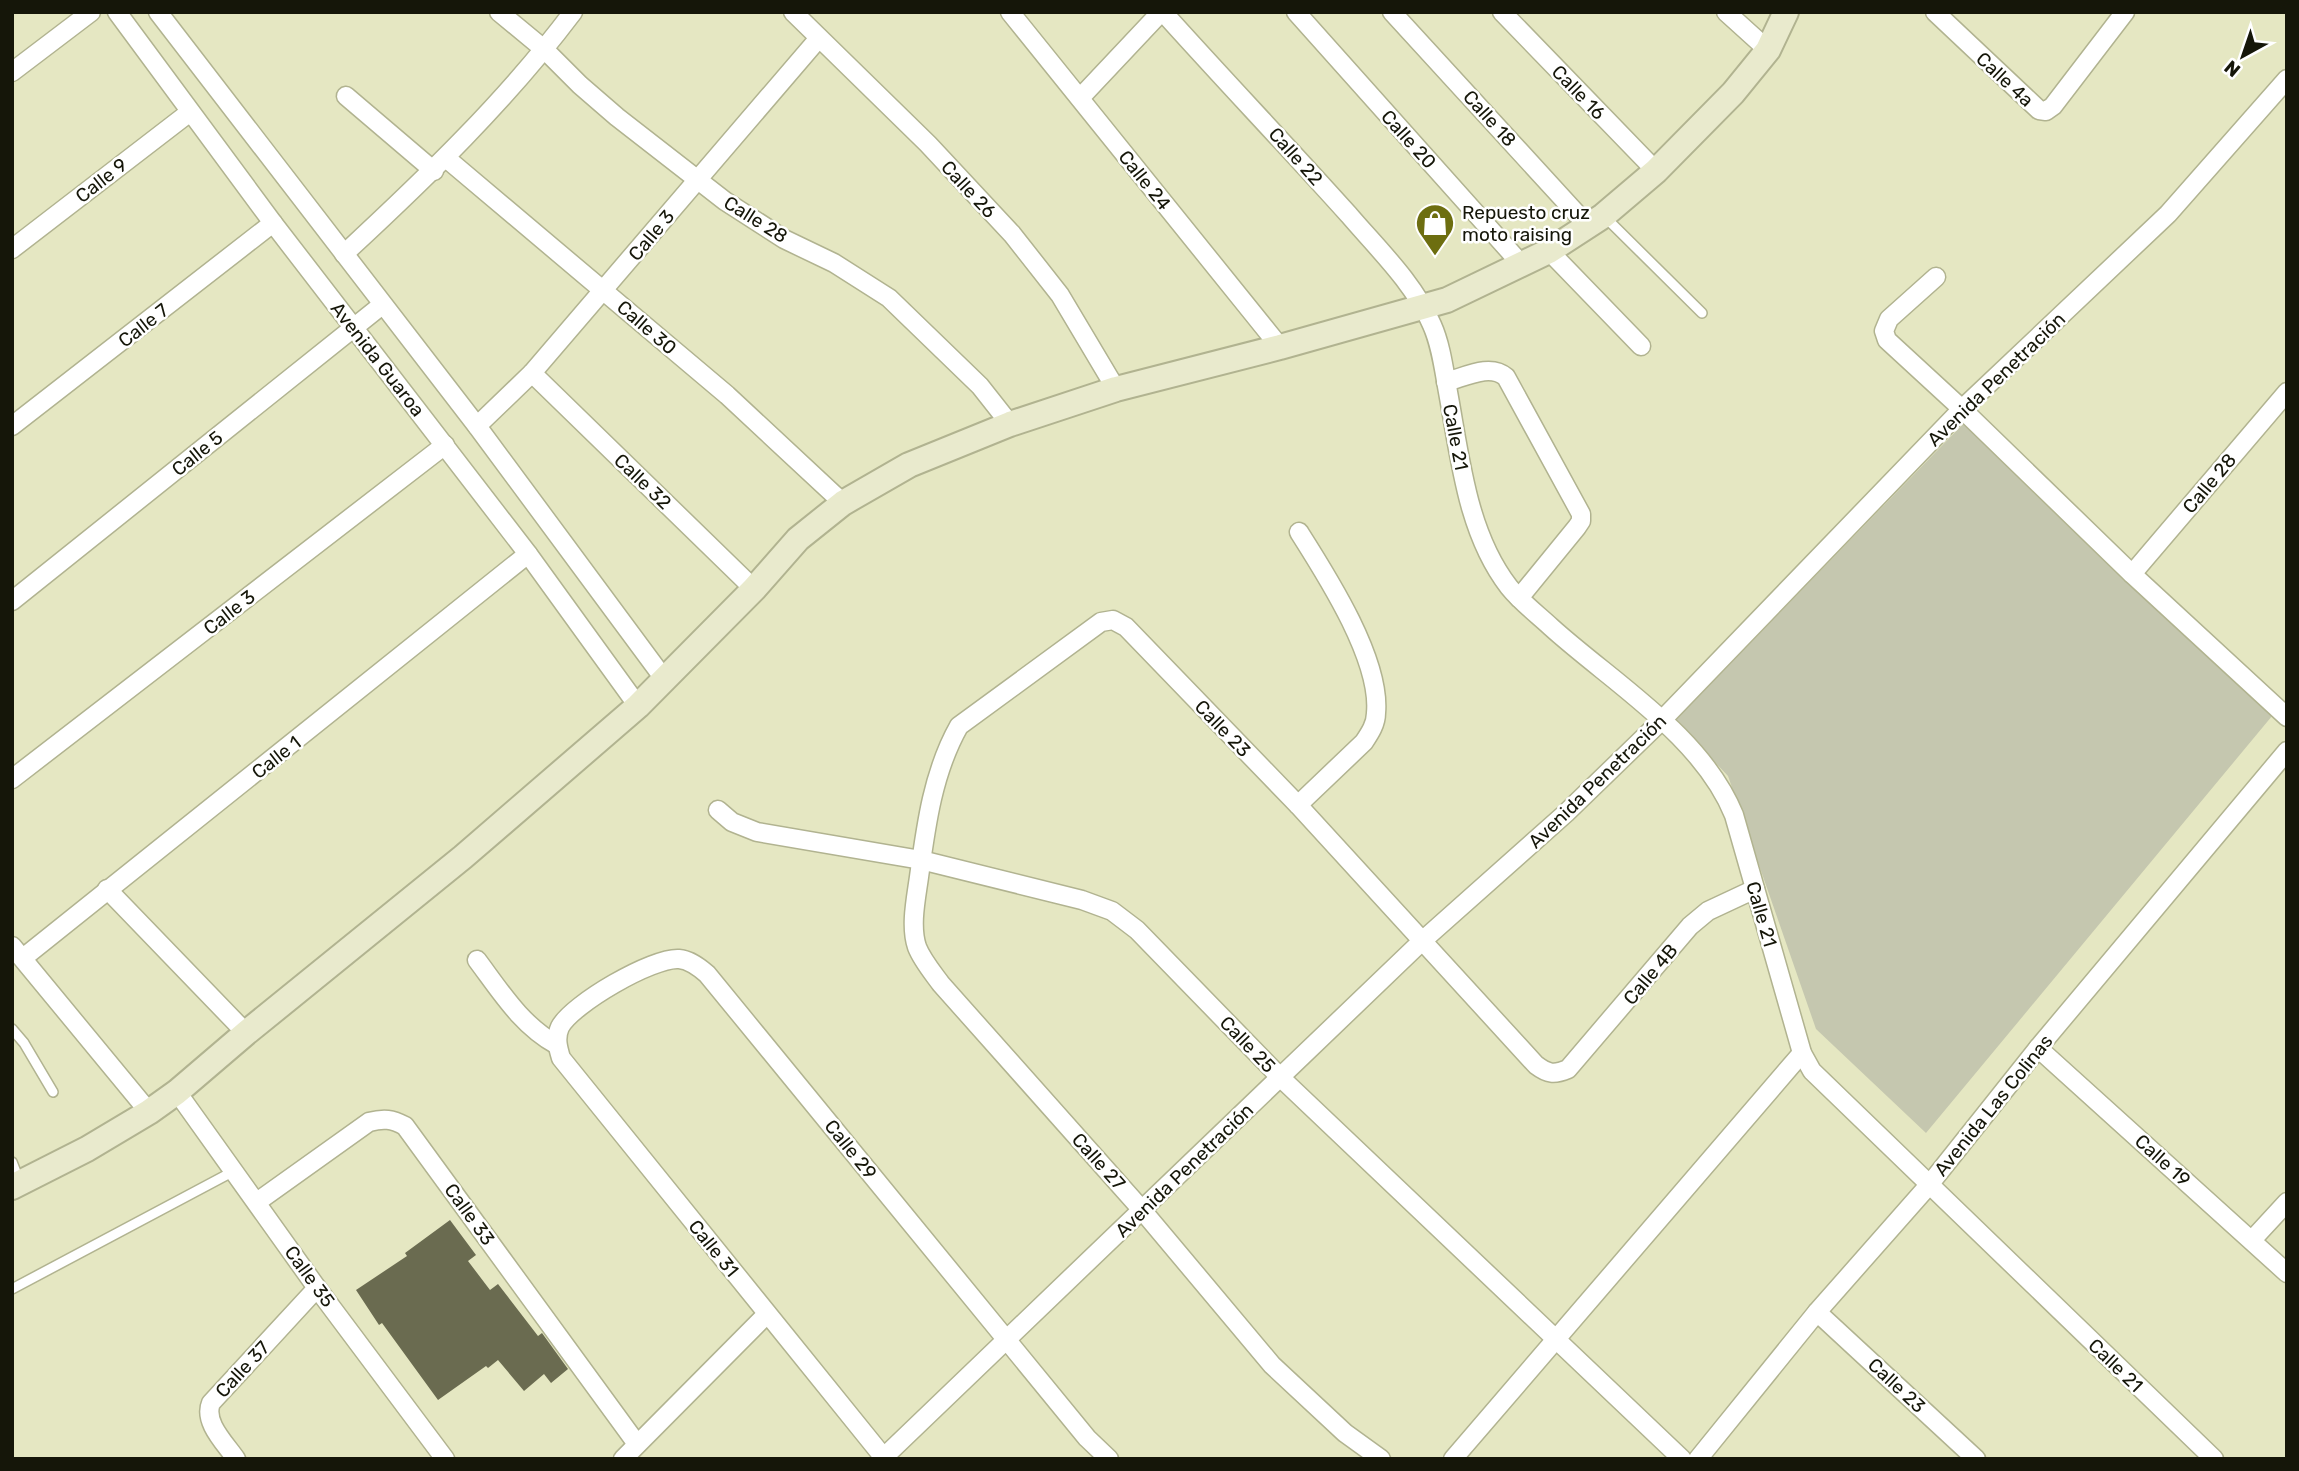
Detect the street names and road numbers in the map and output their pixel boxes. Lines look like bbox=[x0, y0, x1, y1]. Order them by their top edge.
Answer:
street label: Calle 4a bbox=[1971, 47, 2038, 112]
street label: Calle 16 bbox=[1547, 60, 1610, 125]
street label: Calle 18 bbox=[1458, 85, 1521, 151]
street label: Calle 20 bbox=[1376, 105, 1441, 173]
street label: Calle 22 bbox=[1264, 123, 1328, 190]
street label: Calle 24 bbox=[1114, 146, 1176, 215]
street label: Calle 9 bbox=[71, 153, 132, 208]
street label: Calle 26 bbox=[936, 156, 1001, 223]
street label: Calle 28 bbox=[720, 191, 792, 248]
street label: Calle 3 bbox=[624, 205, 679, 265]
street label: Calle 30 bbox=[612, 295, 681, 359]
street label: Avenida Guaroa bbox=[326, 298, 429, 421]
street label: Calle 7 bbox=[114, 299, 173, 352]
street label: Avenida Penetración bbox=[1923, 308, 2070, 451]
street label: Calle 21 bbox=[1438, 402, 1473, 472]
street label: Calle 5 bbox=[167, 426, 227, 481]
street label: Calle 32 bbox=[609, 449, 676, 514]
street label: Calle 28 bbox=[2178, 449, 2241, 518]
street label: Calle 3 bbox=[199, 585, 260, 640]
street label: Calle 23 bbox=[1190, 695, 1255, 762]
street label: Avenida Penetración bbox=[1524, 710, 1671, 853]
street label: Calle 1 bbox=[247, 731, 305, 784]
street label: Calle 21 bbox=[1741, 879, 1782, 949]
street label: Calle 4B bbox=[1618, 939, 1682, 1009]
street label: Calle 25 bbox=[1215, 1011, 1280, 1078]
street label: Avenida Las Colinas bbox=[1929, 1030, 2058, 1181]
street label: Avenida Penetración bbox=[1111, 1099, 1258, 1242]
street label: Calle 29 bbox=[820, 1115, 882, 1184]
street label: Calle 27 bbox=[1067, 1128, 1130, 1195]
street label: Calle 19 bbox=[2130, 1129, 2195, 1191]
street label: Calle 33 bbox=[440, 1179, 500, 1250]
street label: Calle 31 bbox=[684, 1215, 744, 1282]
street label: Calle 35 bbox=[280, 1241, 340, 1312]
street label: Calle 21 bbox=[2084, 1334, 2148, 1397]
street label: Calle 37 bbox=[210, 1336, 274, 1402]
street label: Calle 23 bbox=[1863, 1353, 1930, 1418]

